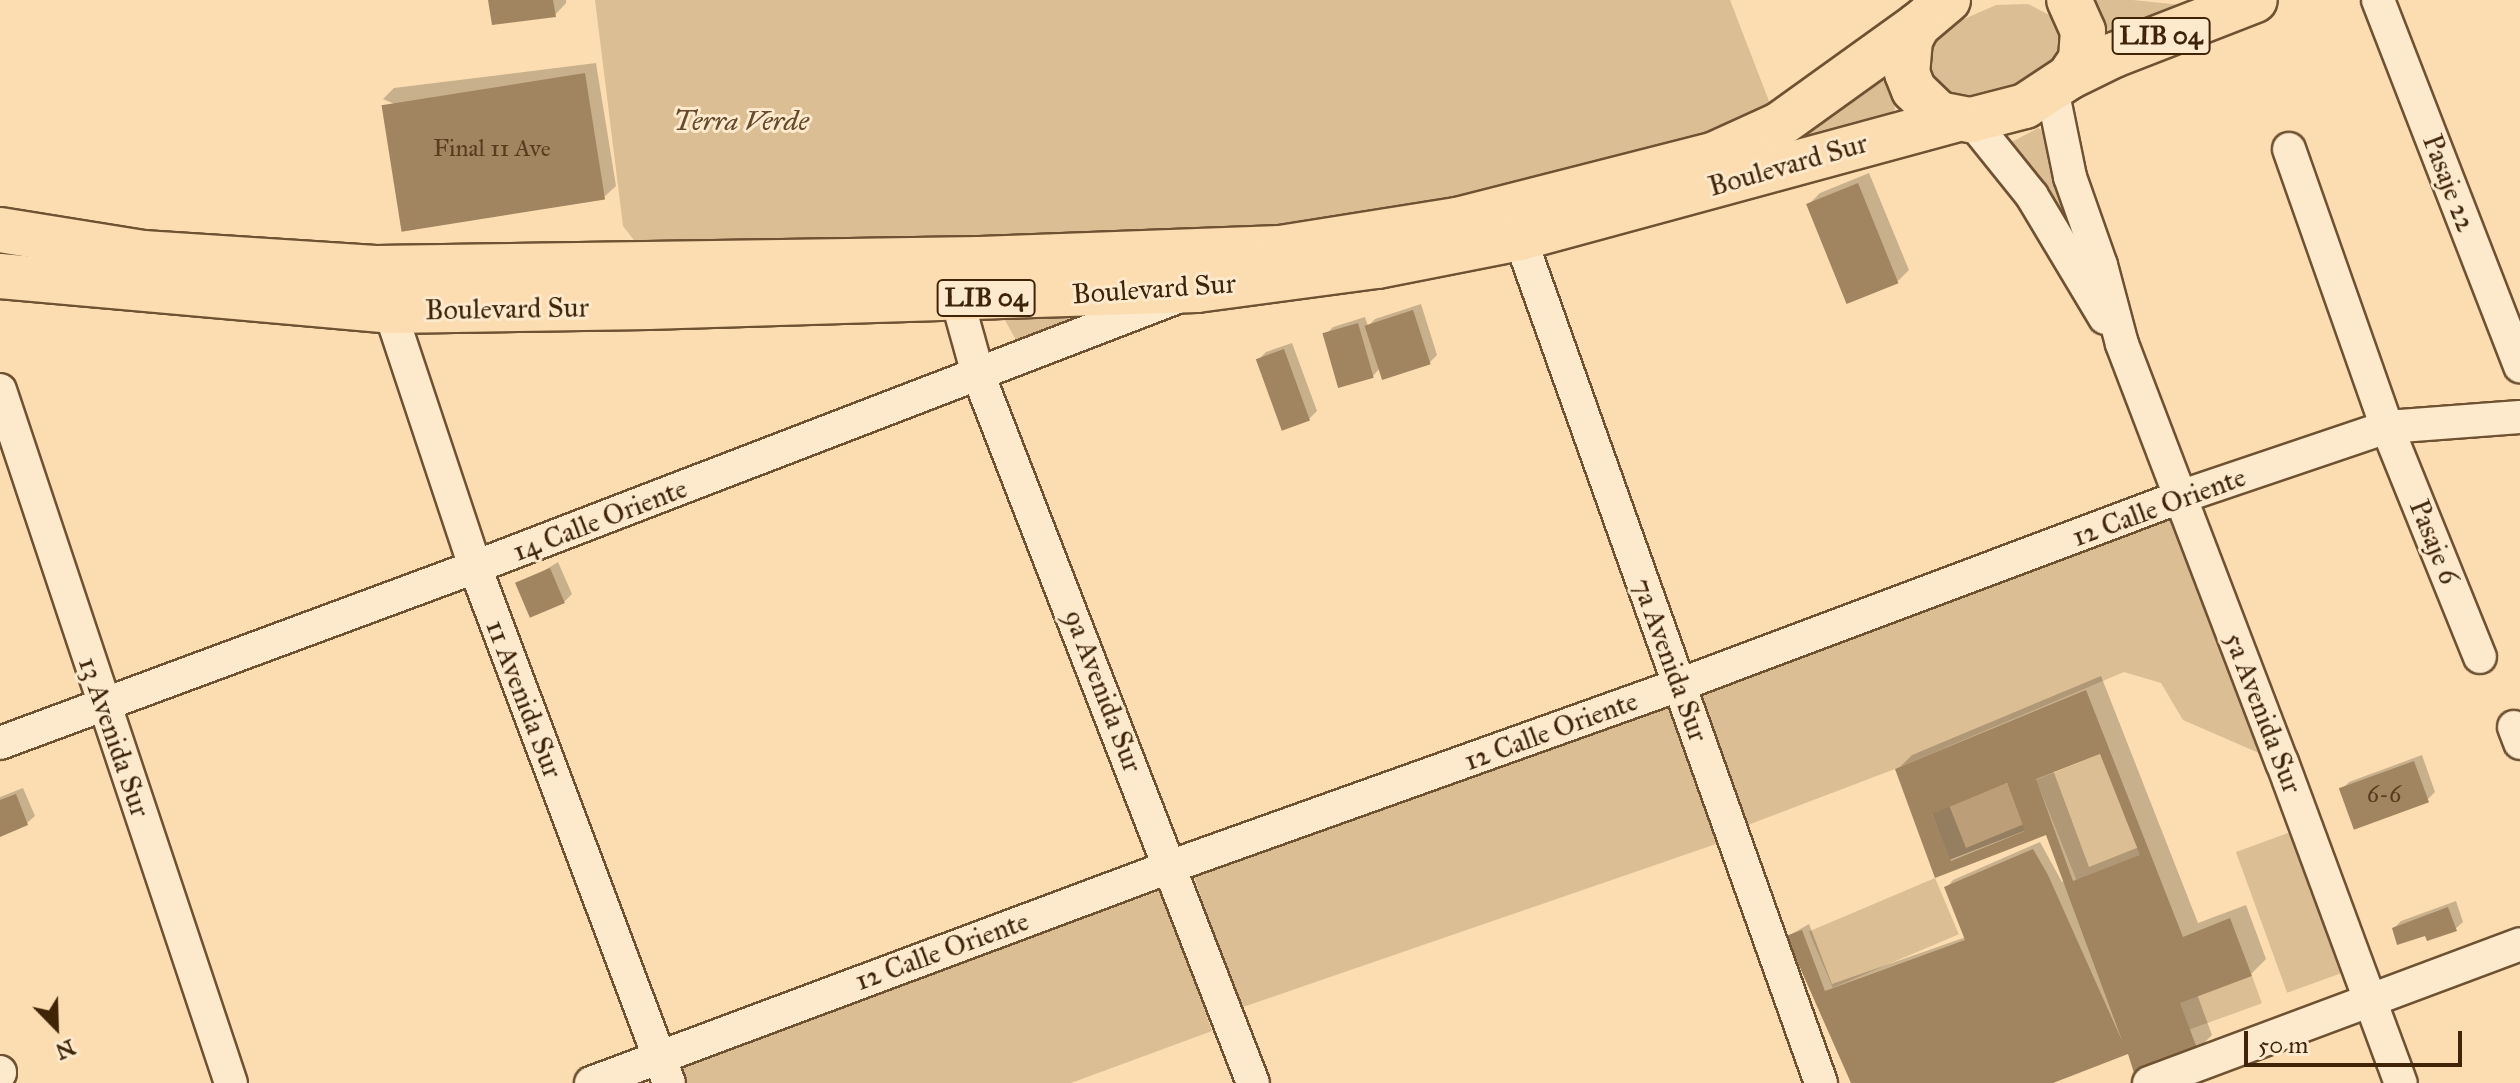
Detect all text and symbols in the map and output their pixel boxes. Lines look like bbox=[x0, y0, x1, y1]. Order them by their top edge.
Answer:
road number: LIB 04 bbox=[2111, 14, 2211, 58]
park label: Terra Verde bbox=[673, 104, 809, 138]
street label: Boulevard Sur bbox=[1705, 126, 1871, 204]
street label: Pasaje 22 bbox=[2415, 130, 2483, 236]
house number: Final 11 Ave bbox=[433, 135, 551, 163]
street label: Boulevard Sur bbox=[1071, 267, 1237, 311]
road number: LIB 04 bbox=[936, 276, 1036, 320]
street label: Boulevard Sur bbox=[425, 291, 589, 327]
street label: 12 Calle Oriente bbox=[2068, 460, 2250, 554]
street label: 14 Calle Oriente bbox=[508, 471, 692, 569]
street label: Pasaje 6 bbox=[2402, 495, 2466, 589]
street label: 7a Avenida Sur bbox=[1625, 574, 1715, 746]
street label: 9a Avenida Sur bbox=[1057, 605, 1149, 777]
street label: 11 Avenida Sur bbox=[478, 615, 570, 783]
street label: 5a Avenida Sur bbox=[2217, 628, 2309, 798]
street label: 13 Avenida Sur bbox=[71, 653, 157, 821]
street label: 12 Calle Oriente bbox=[1460, 684, 1642, 778]
house number: 6-6 bbox=[2367, 781, 2401, 809]
street label: 12 Calle Oriente bbox=[851, 904, 1033, 998]
north arrow bbox=[16, 987, 96, 1067]
scale bar bbox=[2248, 1015, 2466, 1065]
text: 50 m bbox=[2258, 1030, 2308, 1060]
text: N bbox=[52, 1033, 79, 1066]

